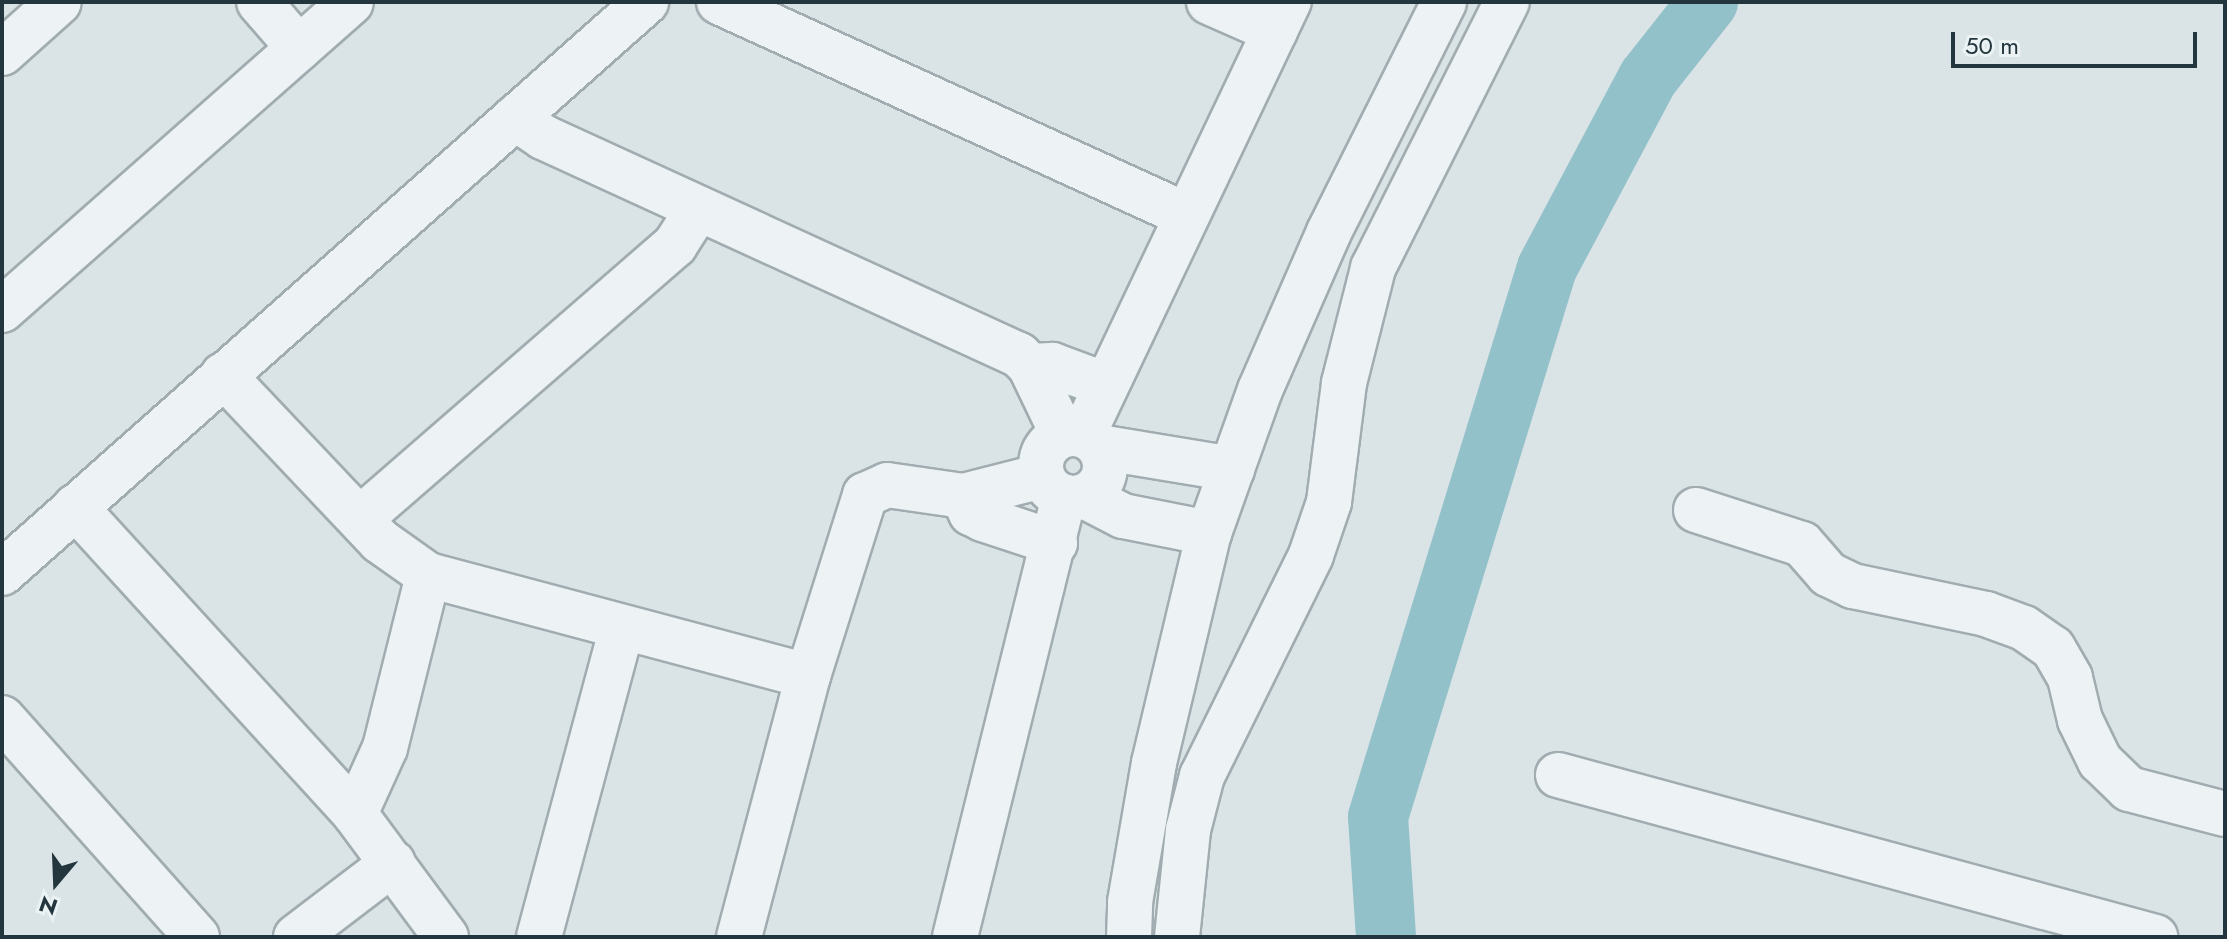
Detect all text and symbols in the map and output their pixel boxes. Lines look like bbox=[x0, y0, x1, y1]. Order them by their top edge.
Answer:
scale bar bbox=[1955, 16, 2201, 66]
text: 50 m bbox=[1965, 28, 2019, 63]
north arrow bbox=[16, 843, 96, 923]
text: N bbox=[35, 888, 62, 924]

